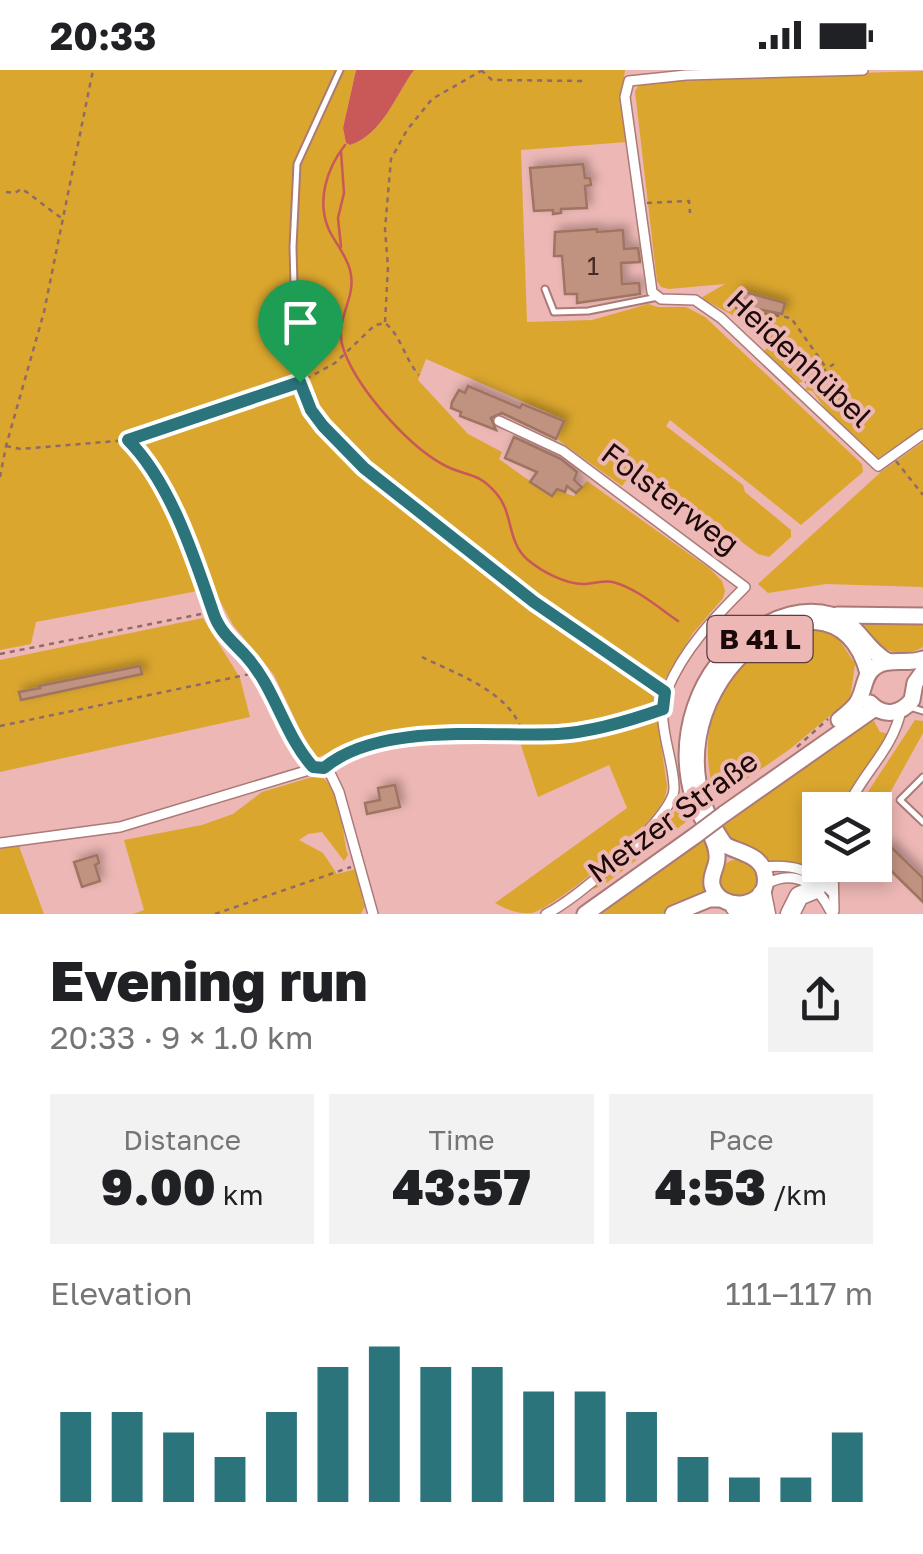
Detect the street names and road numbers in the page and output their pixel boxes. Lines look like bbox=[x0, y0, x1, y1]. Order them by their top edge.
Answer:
street label: Heidenhübel bbox=[720, 282, 879, 434]
street label: Folsterweg bbox=[595, 435, 746, 562]
road number: B 41 L bbox=[708, 616, 812, 662]
street label: Metzer Straße bbox=[580, 742, 764, 890]

